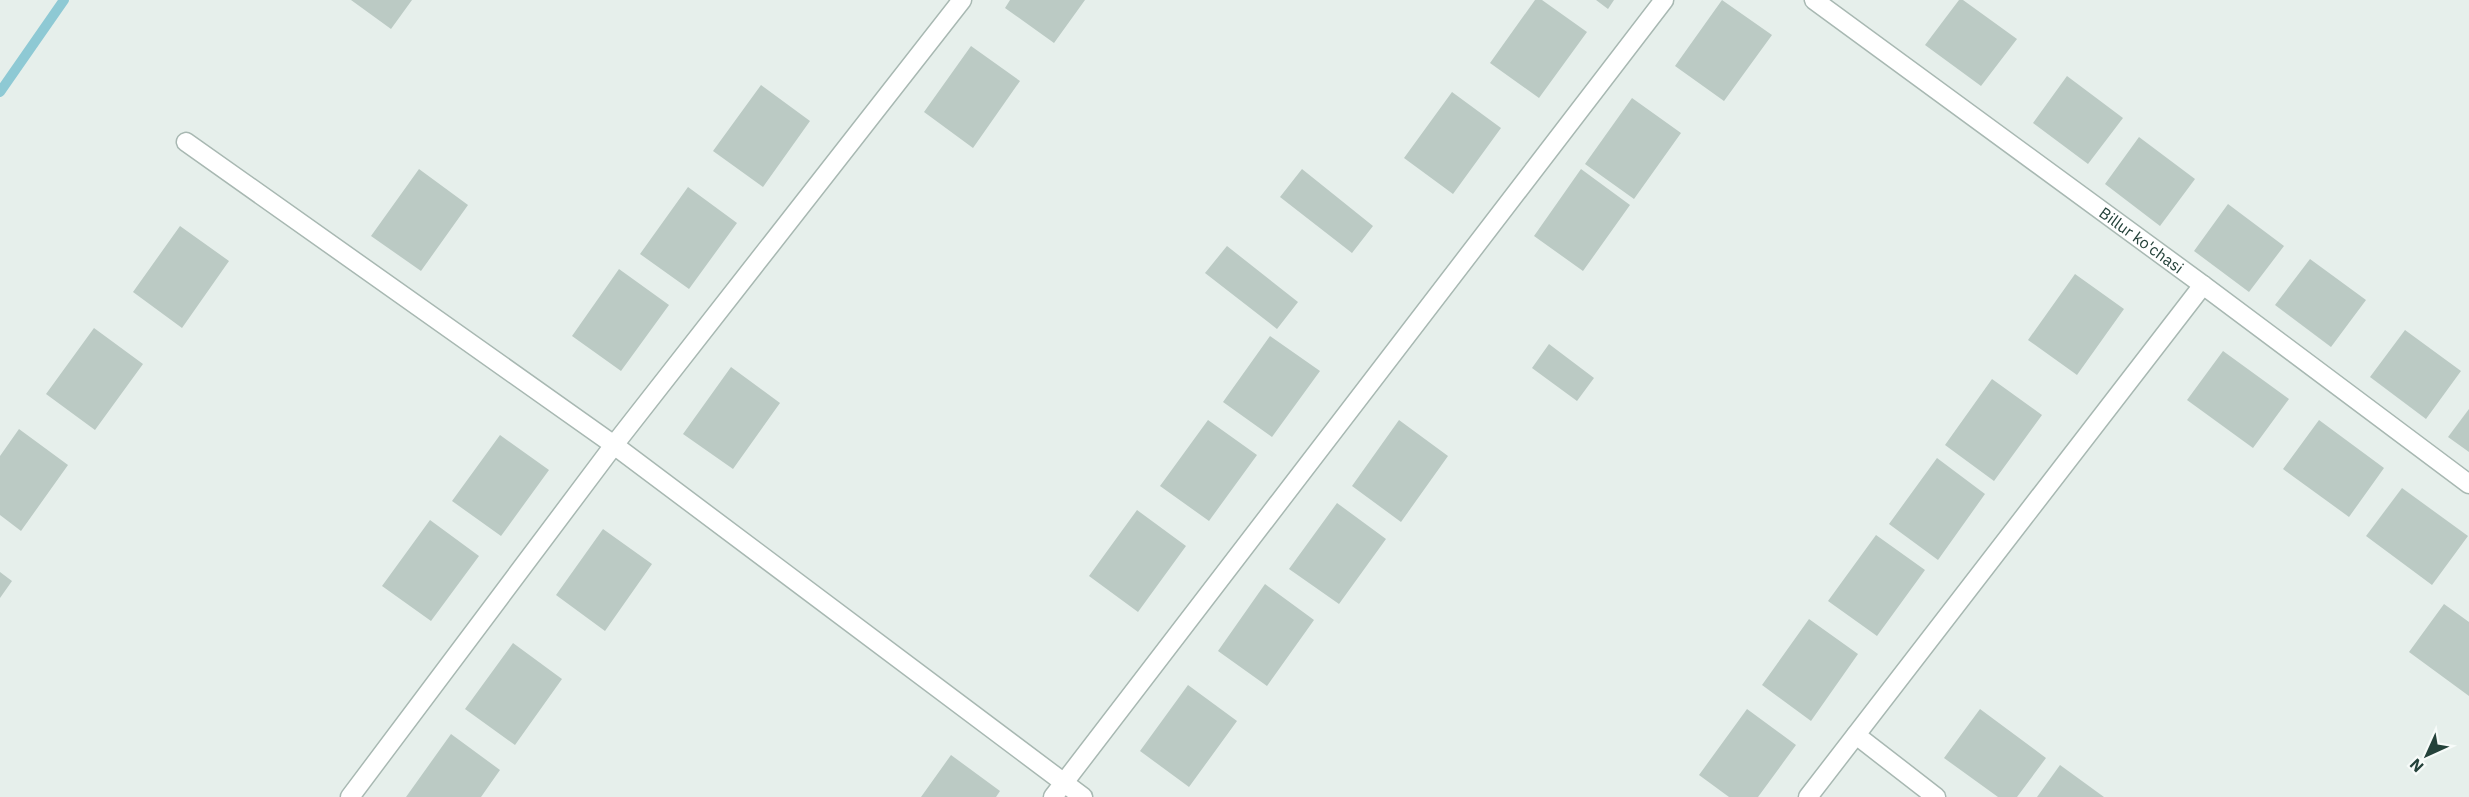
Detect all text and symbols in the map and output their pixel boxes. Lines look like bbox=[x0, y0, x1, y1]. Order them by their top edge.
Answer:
street label: Billur ko'chasi bbox=[2095, 202, 2188, 277]
north arrow bbox=[2397, 725, 2457, 785]
text: N bbox=[2405, 754, 2428, 777]

